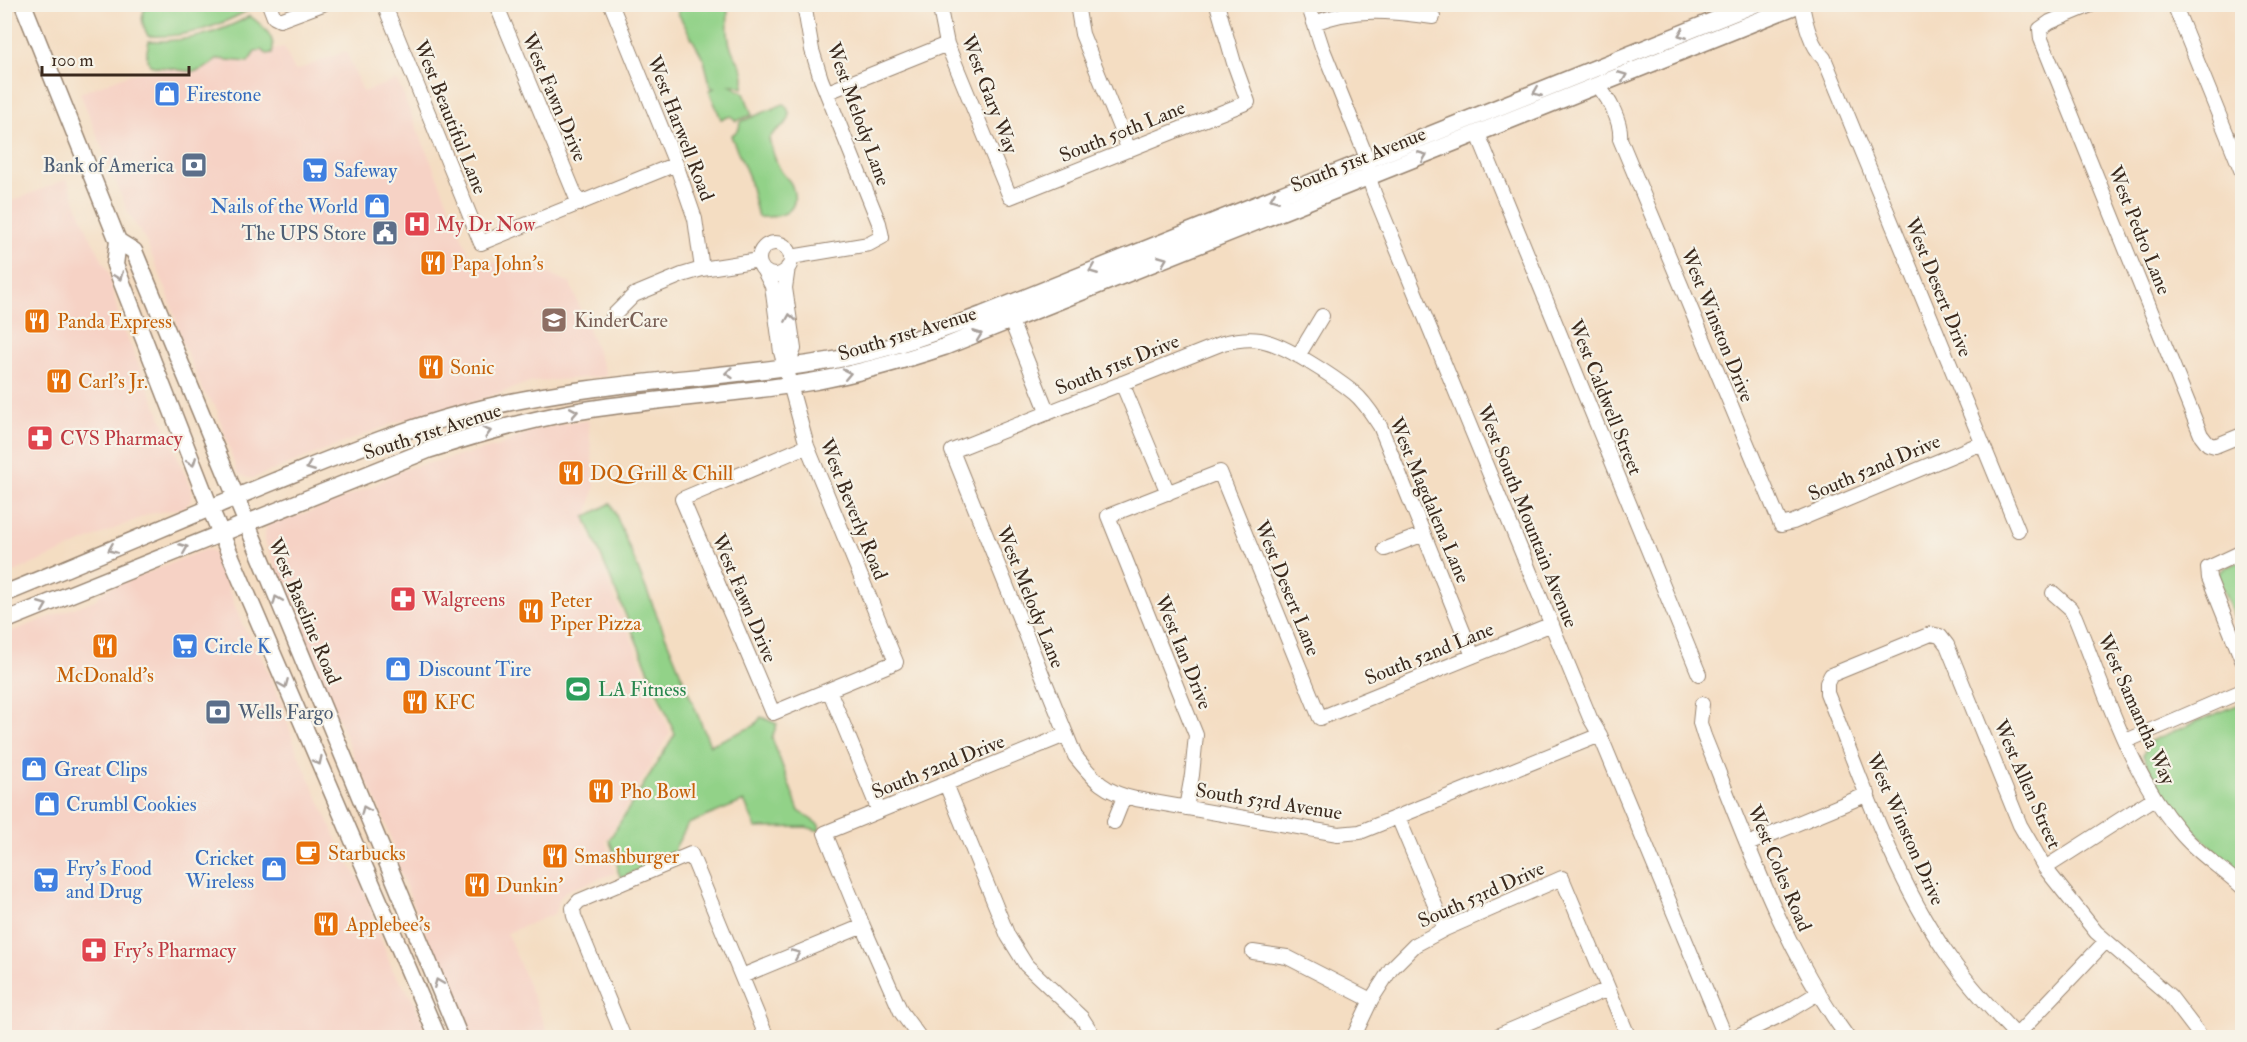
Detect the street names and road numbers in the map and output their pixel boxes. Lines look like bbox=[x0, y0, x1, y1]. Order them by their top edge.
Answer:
street label: West Fawn Drive bbox=[516, 28, 593, 165]
street label: West Gary Way bbox=[955, 30, 1024, 158]
street label: West Beautiful Lane bbox=[408, 36, 493, 198]
street label: West Melody Lane bbox=[821, 38, 896, 189]
street label: West Harwell Road bbox=[641, 51, 720, 204]
street label: South 50th Lane bbox=[1056, 95, 1189, 168]
street label: South 51st Avenue bbox=[1287, 121, 1429, 198]
street label: West Pedro Lane bbox=[2102, 161, 2177, 298]
street label: West Desert Drive bbox=[1899, 213, 1978, 361]
street label: West Winston Drive bbox=[1675, 244, 1760, 406]
street label: South 51st Avenue bbox=[835, 301, 979, 366]
street label: West Caldwell Street bbox=[1563, 315, 1648, 479]
street label: South 51st Drive bbox=[1052, 328, 1183, 401]
street label: South 51st Avenue bbox=[360, 397, 504, 466]
street label: West South Mountain Avenue bbox=[1471, 400, 1584, 631]
street label: West Magdalena Lane bbox=[1383, 413, 1476, 587]
street label: South 52nd Drive bbox=[1804, 428, 1944, 507]
street label: West Beverly Road bbox=[813, 434, 893, 584]
street label: West Desert Lane bbox=[1249, 516, 1326, 660]
street label: West Melody Lane bbox=[990, 522, 1070, 672]
street label: West Fawn Drive bbox=[706, 529, 783, 666]
street label: West Baseline Road bbox=[262, 534, 347, 688]
street label: West Ian Drive bbox=[1149, 590, 1218, 713]
street label: South 52nd Lane bbox=[1361, 616, 1497, 691]
street label: West Samantha Way bbox=[2092, 629, 2182, 790]
street label: West Allen Street bbox=[1988, 715, 2067, 853]
street label: South 52nd Drive bbox=[868, 728, 1008, 804]
street label: West Winston Drive bbox=[1860, 748, 1950, 909]
street label: South 53rd Avenue bbox=[1194, 778, 1344, 825]
street label: West Coles Road bbox=[1741, 800, 1817, 935]
street label: South 53rd Drive bbox=[1414, 855, 1548, 934]

